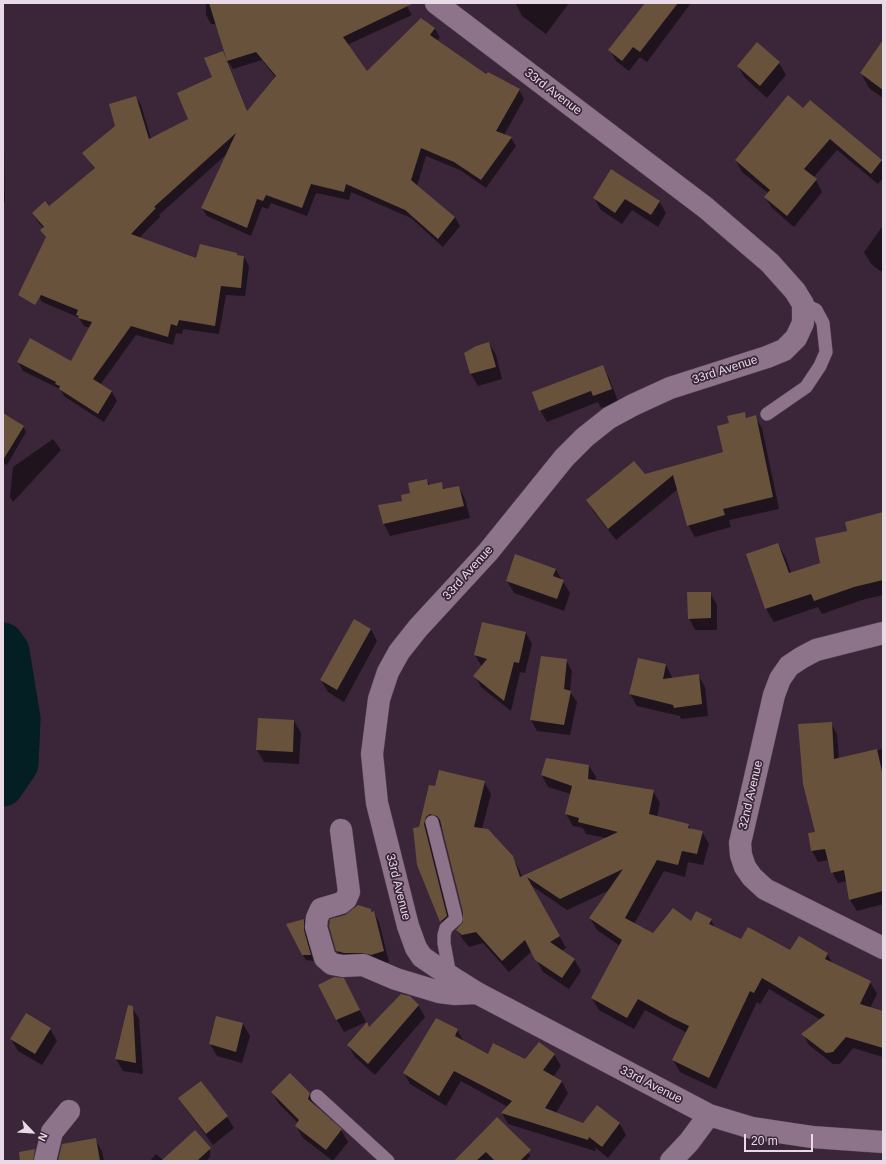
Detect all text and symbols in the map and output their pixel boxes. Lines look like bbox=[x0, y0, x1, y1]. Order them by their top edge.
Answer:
street label: 33rd Avenue bbox=[522, 66, 584, 118]
street label: 33rd Avenue bbox=[691, 353, 759, 387]
street label: 33rd Avenue bbox=[440, 543, 496, 603]
street label: 32nd Avenue bbox=[736, 759, 766, 831]
street label: 33rd Avenue bbox=[383, 852, 413, 922]
street label: 33rd Avenue bbox=[618, 1063, 684, 1107]
north arrow bbox=[12, 1112, 52, 1152]
scale bar bbox=[746, 1126, 815, 1152]
text: N bbox=[36, 1131, 50, 1143]
text: 20 m bbox=[751, 1134, 778, 1148]

